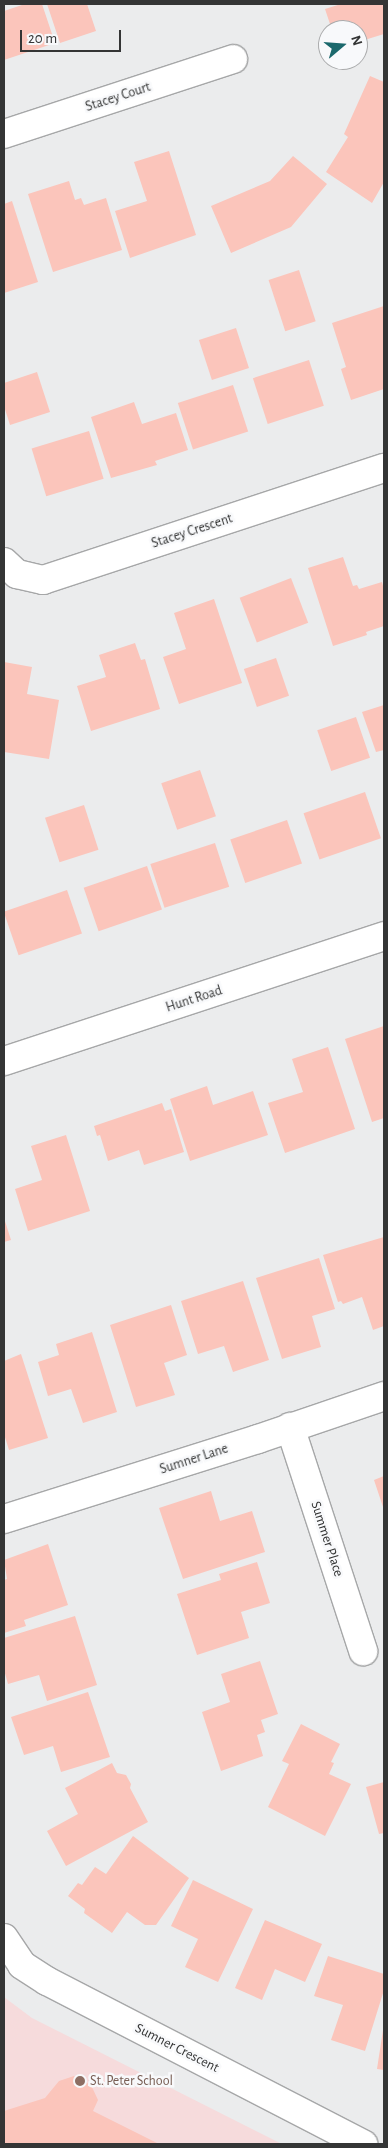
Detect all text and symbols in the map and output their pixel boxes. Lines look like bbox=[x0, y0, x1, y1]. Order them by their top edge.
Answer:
scale bar bbox=[22, 20, 124, 52]
north arrow bbox=[318, 20, 368, 70]
text: 20 m bbox=[28, 31, 57, 46]
text: N bbox=[348, 34, 364, 47]
street label: Stacey Court bbox=[83, 79, 153, 115]
street label: Stacey Crescent bbox=[149, 510, 235, 552]
street label: Hunt Road bbox=[164, 982, 224, 1016]
street label: Sumner Lane bbox=[158, 1440, 230, 1478]
street label: Summer Place bbox=[307, 1499, 347, 1579]
street label: Sumner Crescent bbox=[132, 2020, 222, 2076]
place label: St. Peter School bbox=[90, 2073, 173, 2089]
marker: St. Peter School bbox=[74, 2075, 86, 2087]

